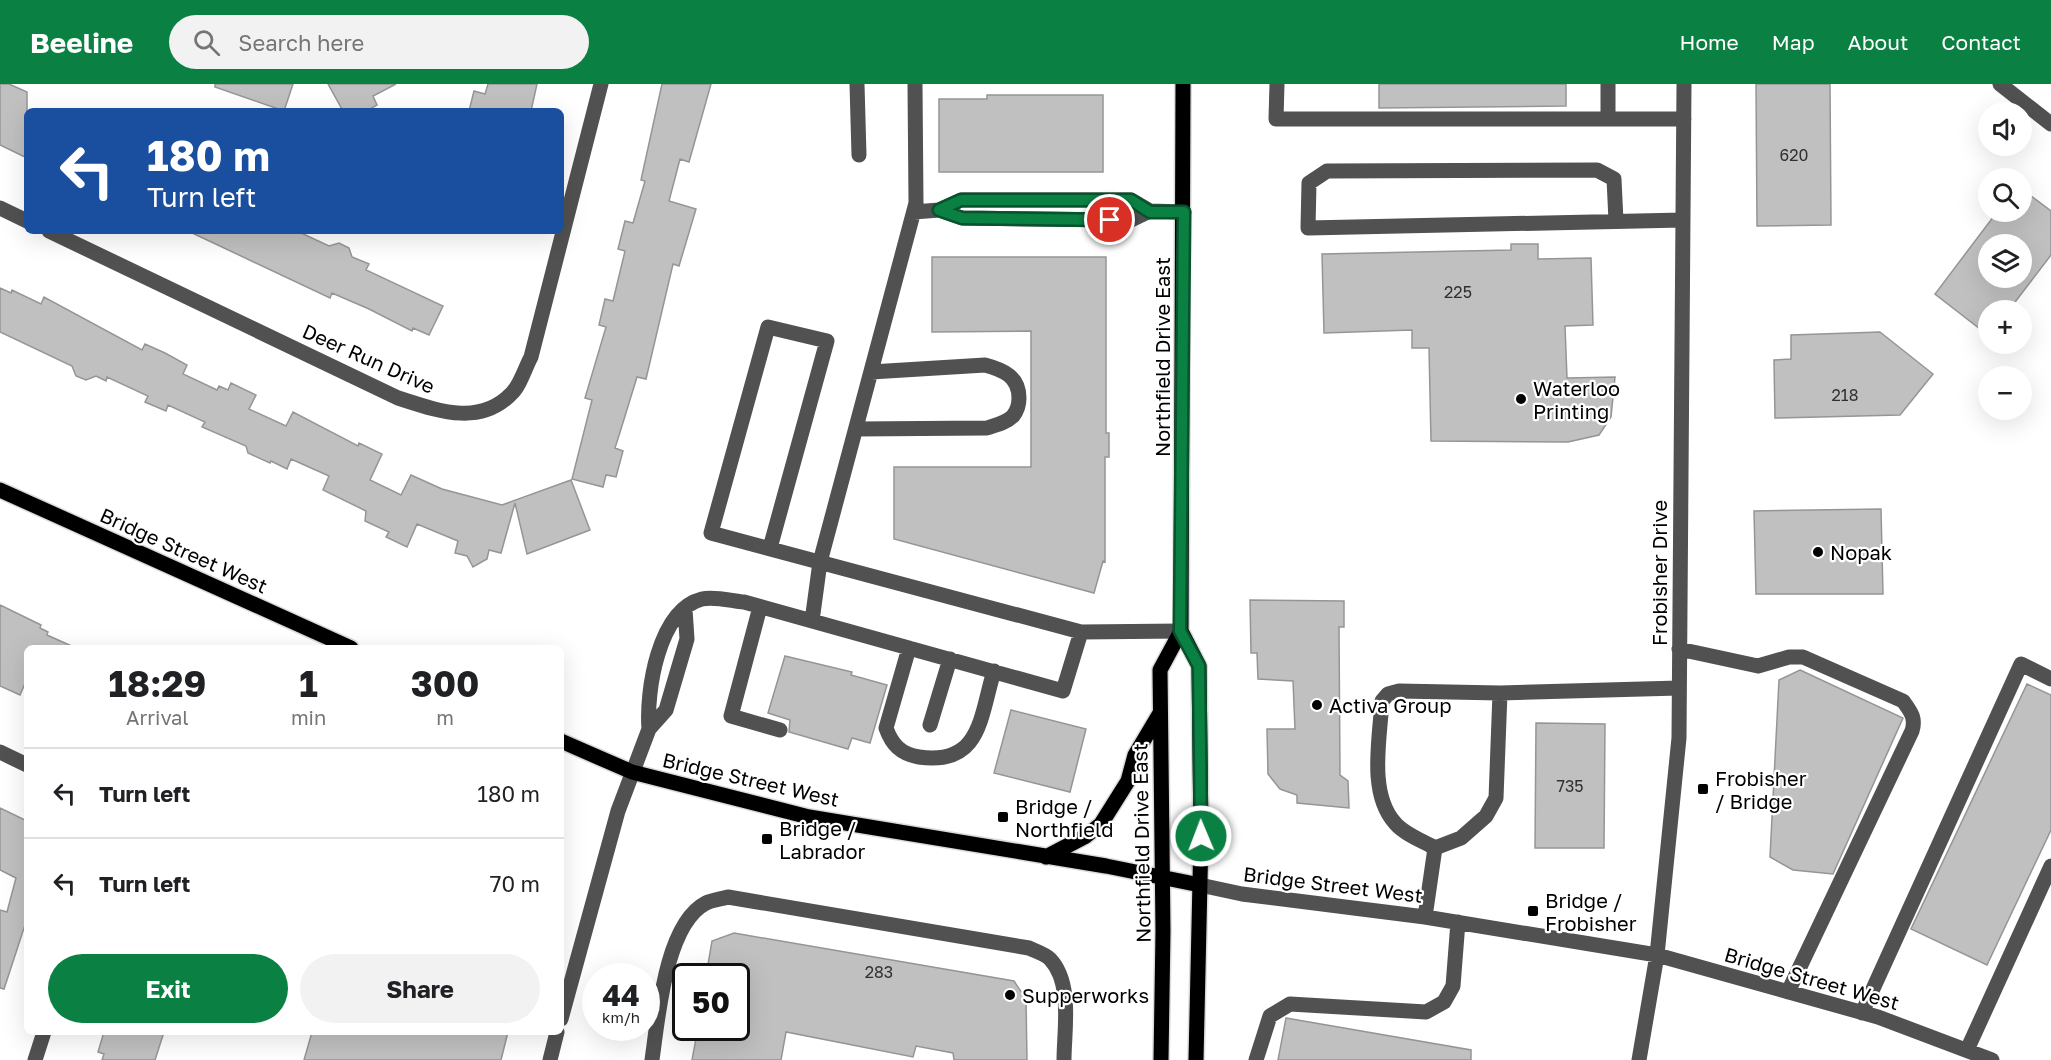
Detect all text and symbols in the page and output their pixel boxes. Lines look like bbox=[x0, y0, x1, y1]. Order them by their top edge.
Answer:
search box bbox=[169, 15, 589, 69]
text: Beeline bbox=[30, 26, 133, 59]
icon: search bbox=[190, 26, 223, 59]
text: Search here bbox=[238, 29, 364, 56]
text: Home bbox=[1679, 29, 1739, 55]
text: Map bbox=[1772, 29, 1815, 55]
text: About bbox=[1848, 29, 1908, 55]
text: Contact bbox=[1941, 29, 2021, 55]
map controls bbox=[1978, 102, 2032, 420]
button: sound bbox=[1978, 102, 2032, 156]
text: 180 m bbox=[147, 130, 270, 180]
icon: left bbox=[48, 132, 126, 210]
house number: 620 bbox=[1780, 145, 1808, 165]
button: search bbox=[1978, 168, 2032, 222]
text: Turn left bbox=[147, 181, 256, 213]
pin bbox=[1084, 194, 1135, 245]
icon: arrive bbox=[1093, 203, 1126, 236]
button: layers bbox=[1978, 234, 2032, 288]
street label: Northfield Drive East bbox=[1150, 257, 1174, 457]
house number: 225 bbox=[1444, 282, 1472, 302]
button: + bbox=[1978, 300, 2032, 354]
street label: Deer Run Drive bbox=[299, 318, 439, 398]
button: − bbox=[1978, 366, 2032, 420]
place label: Waterloo Printing bbox=[1533, 376, 1620, 423]
house number: 218 bbox=[1832, 385, 1858, 405]
marker: Waterloo Printing bbox=[1514, 392, 1528, 406]
street label: Frobisher Drive bbox=[1647, 500, 1671, 646]
street label: Bridge Street West bbox=[97, 502, 271, 598]
place label: Nopak bbox=[1830, 540, 1892, 564]
marker: Nopak bbox=[1811, 545, 1825, 559]
text: 18:29 bbox=[108, 662, 206, 705]
text: 1 bbox=[299, 662, 318, 705]
text: 300 bbox=[411, 662, 480, 705]
place label: Activa Group bbox=[1329, 693, 1451, 717]
marker: Activa Group bbox=[1310, 698, 1324, 712]
text: Arrival bbox=[126, 705, 189, 729]
text: min bbox=[291, 705, 326, 729]
text: m bbox=[436, 705, 454, 729]
street label: Northfield Drive East bbox=[1127, 743, 1155, 943]
street label: Bridge Street West bbox=[660, 747, 842, 811]
place label: Frobisher / Bridge bbox=[1715, 766, 1807, 813]
house number: 735 bbox=[1556, 776, 1584, 796]
icon: left bbox=[48, 777, 81, 810]
text: Turn left bbox=[99, 780, 190, 807]
text: 180 m bbox=[477, 780, 540, 807]
marker: Frobisher / Bridge bbox=[1696, 782, 1710, 796]
place label: Bridge / Northfield bbox=[1015, 794, 1113, 841]
position arrow bbox=[1169, 804, 1233, 868]
marker: Bridge / Northfield bbox=[996, 810, 1010, 824]
place label: Bridge / Labrador bbox=[779, 816, 865, 863]
marker: Bridge / Labrador bbox=[760, 832, 774, 846]
street label: Bridge Street West bbox=[1242, 861, 1424, 907]
icon: left bbox=[48, 867, 81, 900]
text: Turn left bbox=[99, 870, 190, 897]
text: 70 m bbox=[490, 870, 540, 897]
place label: Bridge / Frobisher bbox=[1545, 888, 1637, 935]
marker: Bridge / Frobisher bbox=[1526, 904, 1540, 918]
street label: Bridge Street West bbox=[1722, 942, 1902, 1014]
button: Exit bbox=[48, 954, 288, 1023]
button: Share bbox=[300, 954, 540, 1023]
house number: 283 bbox=[865, 962, 893, 982]
speed limit sign: 50 bbox=[672, 963, 750, 1041]
text: 44 bbox=[602, 977, 640, 1013]
place label: Supperworks bbox=[1022, 983, 1149, 1007]
marker: Supperworks bbox=[1003, 988, 1017, 1002]
text: km/h bbox=[602, 1008, 640, 1026]

